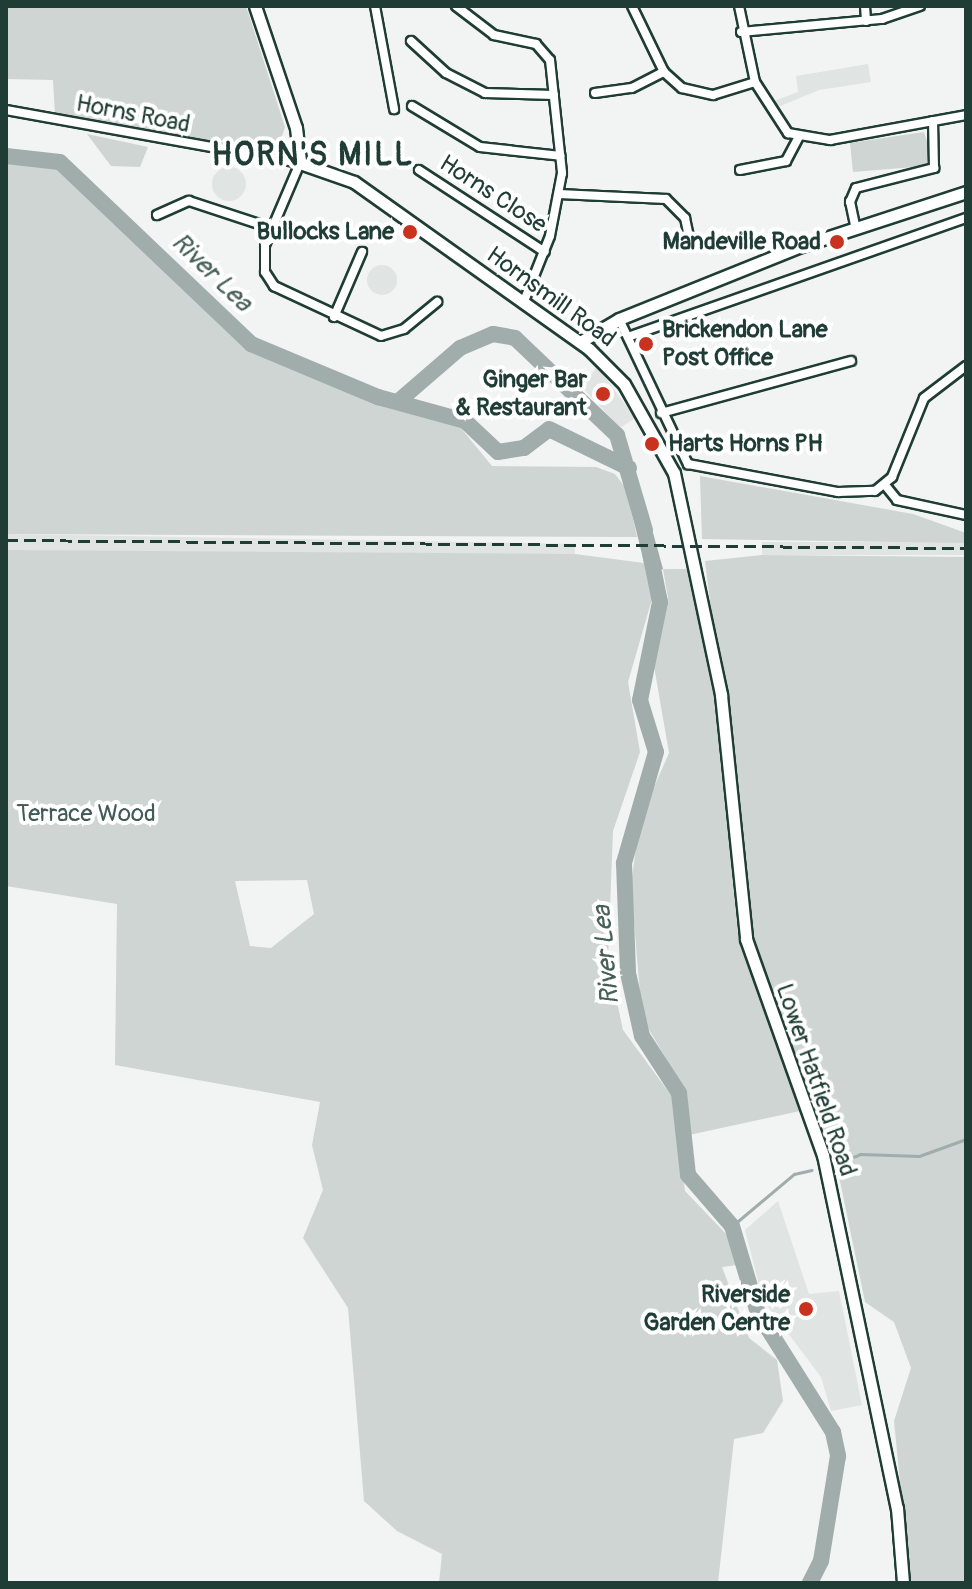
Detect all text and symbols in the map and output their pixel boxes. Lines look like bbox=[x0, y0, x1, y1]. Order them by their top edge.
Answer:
street label: Horns Road bbox=[74, 89, 192, 139]
district label: HORN'S MILL bbox=[212, 136, 414, 174]
street label: Horns Close bbox=[434, 149, 552, 239]
place label: Bullocks Lane bbox=[257, 218, 394, 246]
marker: Bullocks Lane bbox=[401, 223, 419, 241]
water label: River Lea bbox=[164, 227, 258, 319]
place label: Mandeville Road bbox=[663, 228, 821, 256]
marker: Mandeville Road bbox=[828, 233, 846, 251]
street label: Hornsmill Road bbox=[481, 241, 621, 353]
place label: Brickendon Lane Post Office bbox=[662, 316, 828, 372]
marker: Brickendon Lane Post Office bbox=[637, 335, 655, 353]
place label: Ginger Bar & Restaurant bbox=[456, 366, 587, 422]
marker: Ginger Bar & Restaurant bbox=[594, 385, 612, 403]
place label: Harts Horns PH bbox=[668, 430, 823, 458]
marker: Harts Horns PH bbox=[643, 435, 661, 453]
park label: Terrace Wood bbox=[16, 800, 156, 828]
water label: River Lea bbox=[587, 904, 627, 1006]
street label: Lower Hatfield Road bbox=[770, 980, 862, 1180]
place label: Riverside Garden Centre bbox=[644, 1281, 790, 1337]
marker: Riverside Garden Centre bbox=[797, 1300, 815, 1318]

